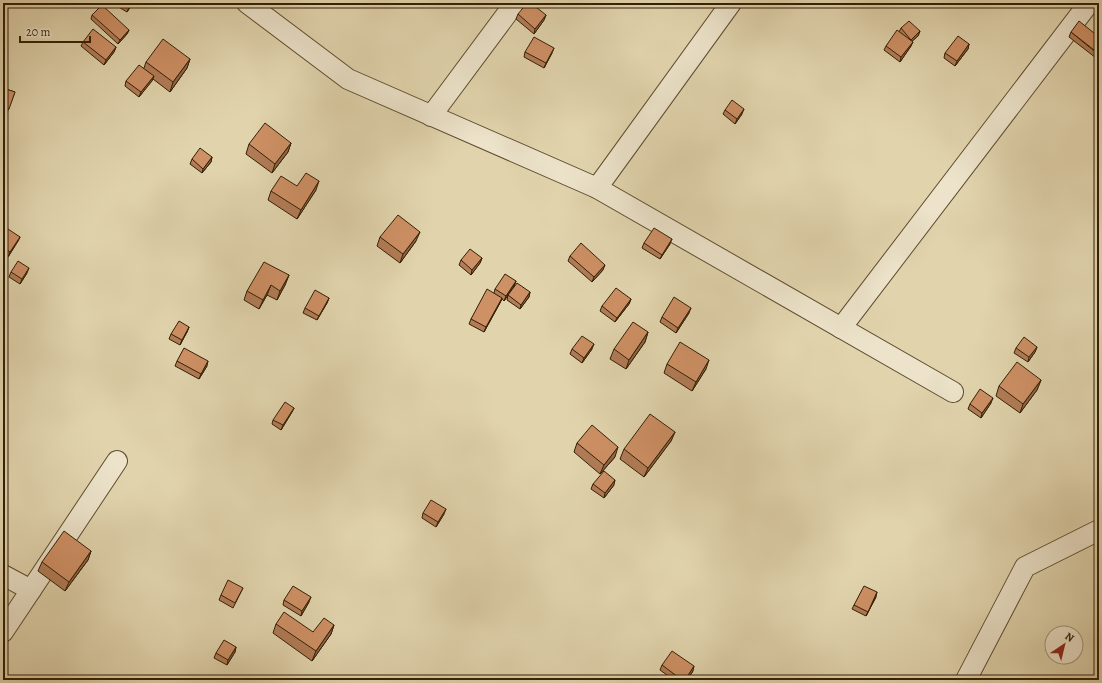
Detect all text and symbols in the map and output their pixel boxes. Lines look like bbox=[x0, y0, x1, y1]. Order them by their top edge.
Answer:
scale bar bbox=[20, 18, 90, 44]
text: 20 m bbox=[26, 24, 50, 40]
north arrow bbox=[1044, 625, 1084, 665]
text: N bbox=[1062, 629, 1077, 646]

